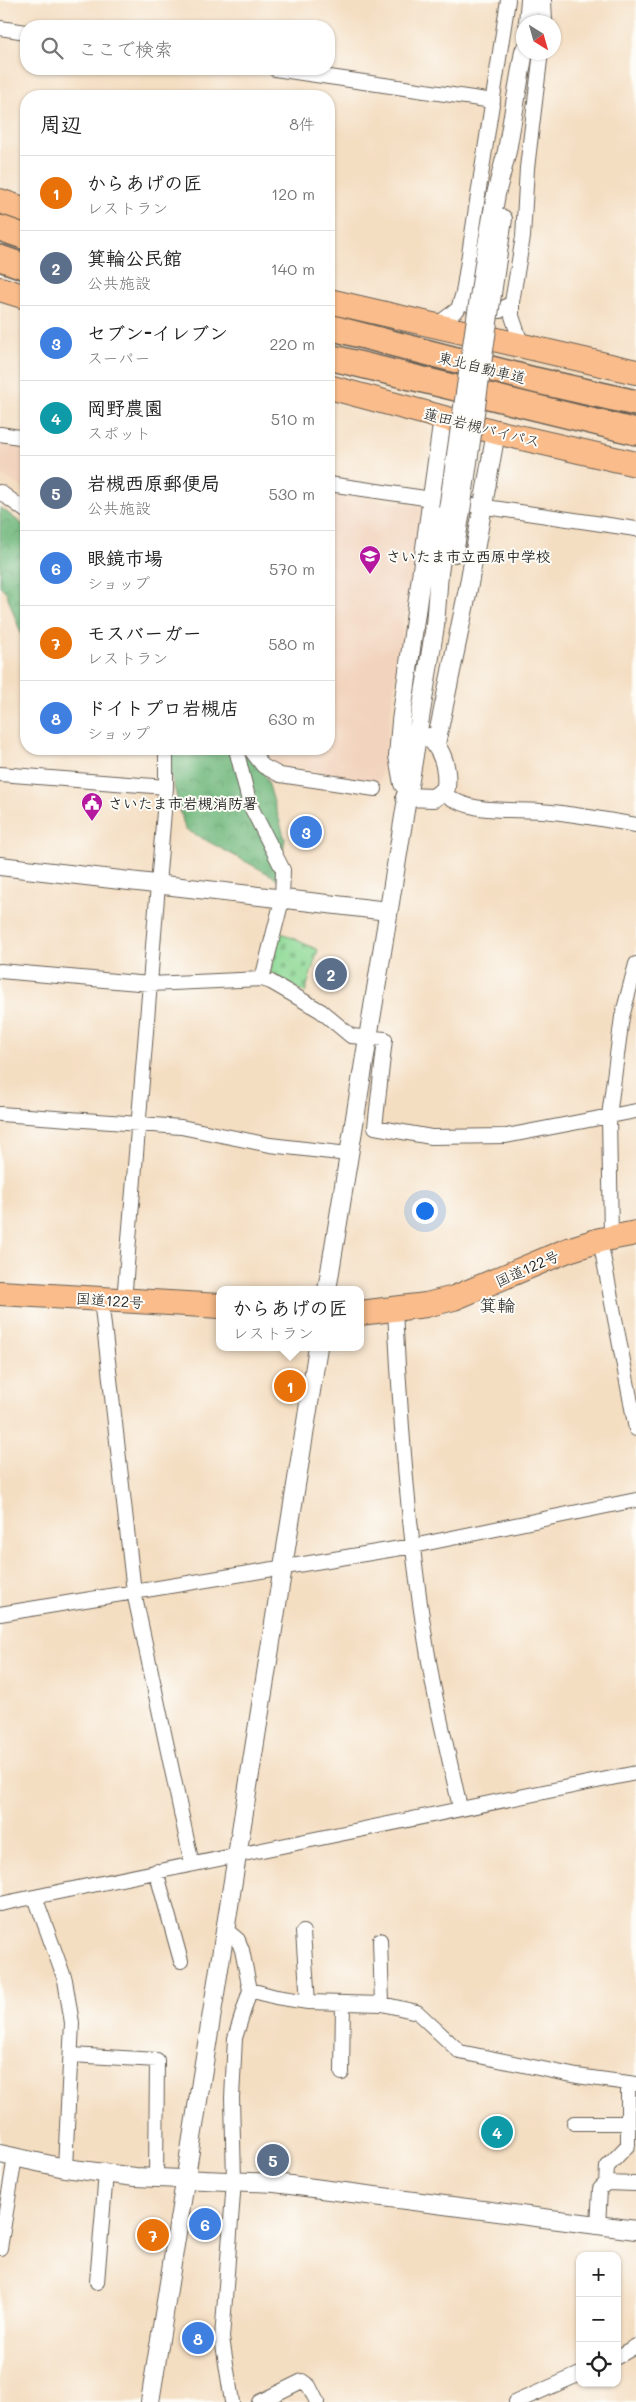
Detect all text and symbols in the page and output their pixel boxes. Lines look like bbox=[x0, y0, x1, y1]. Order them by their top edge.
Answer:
north arrow bbox=[516, 15, 561, 60]
search box bbox=[20, 20, 335, 75]
icon: search bbox=[38, 34, 66, 62]
text: ここで検索 bbox=[78, 36, 173, 61]
text: 周辺 bbox=[40, 110, 82, 137]
text: 8件 bbox=[289, 113, 315, 134]
text: からあげの匠 bbox=[87, 170, 202, 195]
text: 1 bbox=[52, 183, 60, 204]
text: 120 m bbox=[271, 183, 315, 204]
text: レストラン bbox=[87, 197, 168, 218]
text: 箕輪公民館 bbox=[87, 245, 182, 270]
text: 2 bbox=[52, 258, 60, 279]
text: 140 m bbox=[271, 258, 315, 279]
text: 公共施設 bbox=[87, 272, 151, 293]
text: セブン-イレブン bbox=[87, 320, 228, 345]
text: 3 bbox=[51, 333, 61, 354]
text: 220 m bbox=[269, 333, 315, 354]
street label: 東北自動車道 bbox=[436, 346, 528, 388]
text: スーパー bbox=[87, 347, 150, 368]
text: 岡野農園 bbox=[87, 395, 163, 420]
street label: 蓮田岩槻バイパス bbox=[422, 403, 542, 451]
text: 4 bbox=[51, 408, 61, 429]
text: 510 m bbox=[271, 408, 315, 429]
text: スポット bbox=[87, 422, 151, 443]
text: 岩槻西原郵便局 bbox=[87, 470, 220, 495]
text: 5 bbox=[51, 483, 61, 504]
text: 530 m bbox=[269, 483, 315, 504]
text: 公共施設 bbox=[87, 497, 151, 518]
school or university icon: さいたま市立西原中学校 bbox=[358, 544, 382, 575]
text: 眼鏡市場 bbox=[87, 545, 163, 570]
place label: さいたま市立西原中学校 bbox=[386, 546, 551, 566]
text: 6 bbox=[51, 558, 61, 579]
text: 570 m bbox=[269, 558, 315, 579]
text: ショップ bbox=[87, 572, 150, 593]
text: モスバーガー bbox=[87, 620, 201, 645]
text: 7 bbox=[52, 633, 60, 654]
text: 580 m bbox=[268, 633, 315, 654]
text: レストラン bbox=[87, 647, 168, 668]
text: ドイトプロ岩槻店 bbox=[87, 695, 239, 720]
text: 8 bbox=[51, 708, 61, 729]
text: 630 m bbox=[268, 708, 315, 729]
text: ショップ bbox=[87, 722, 150, 743]
public building icon: さいたま市岩槻消防署 bbox=[80, 791, 104, 822]
place label: さいたま市岩槻消防署 bbox=[108, 793, 258, 813]
pin: 3 bbox=[290, 813, 322, 851]
pin: 2 bbox=[315, 955, 347, 993]
your location bbox=[412, 1198, 438, 1224]
street label: 国道122号 bbox=[492, 1245, 562, 1291]
popup bbox=[216, 1286, 364, 1351]
street label: 国道122号 bbox=[75, 1288, 145, 1312]
district label: 箕輪 bbox=[479, 1293, 515, 1317]
text: からあげの匠 bbox=[233, 1295, 347, 1320]
text: レストラン bbox=[233, 1322, 314, 1343]
pin: 1 bbox=[274, 1367, 306, 1405]
pin: 4 bbox=[481, 2113, 513, 2151]
pin: 5 bbox=[257, 2141, 289, 2179]
pin: 6 bbox=[189, 2205, 221, 2243]
pin: 7 bbox=[137, 2216, 169, 2254]
map controls bbox=[576, 2252, 621, 2387]
button: + bbox=[576, 2252, 621, 2297]
button: − bbox=[576, 2297, 621, 2342]
pin: 8 bbox=[182, 2319, 214, 2357]
button: locate bbox=[576, 2342, 621, 2387]

